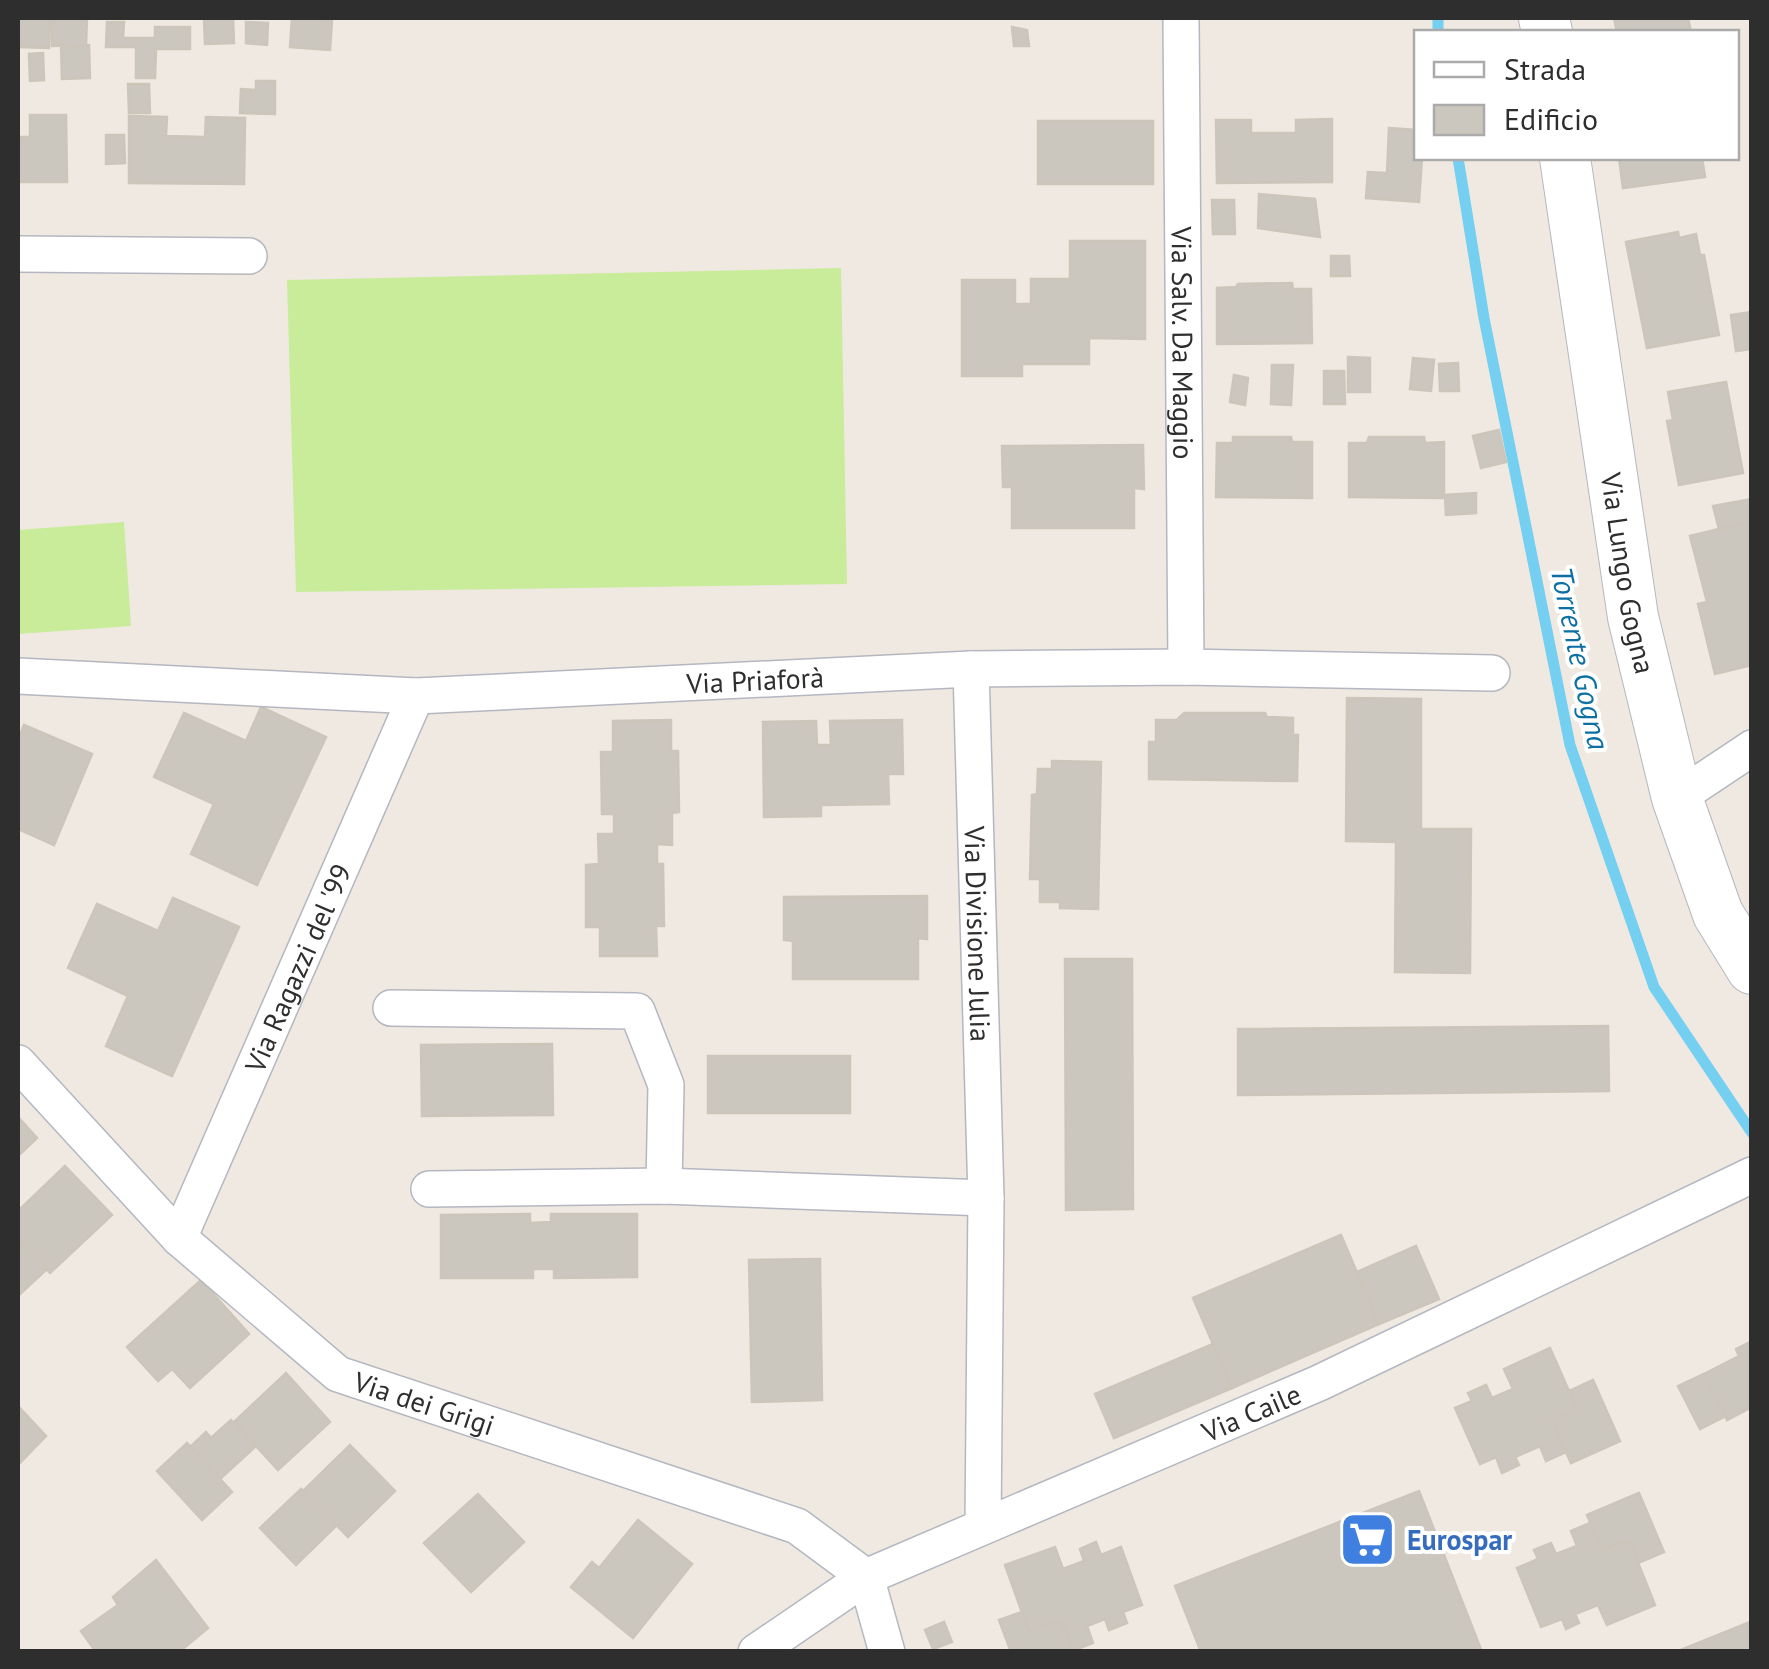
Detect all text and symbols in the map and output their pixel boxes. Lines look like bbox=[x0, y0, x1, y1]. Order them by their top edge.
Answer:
legend bbox=[1414, 30, 1739, 160]
text: Strada bbox=[1504, 49, 1586, 88]
text: Edificio bbox=[1504, 99, 1598, 138]
street label: Via Salv. Da Maggio bbox=[1164, 225, 1203, 460]
street label: Via Lungo Gogna bbox=[1593, 469, 1665, 677]
water label: Torrente Gogna bbox=[1543, 563, 1619, 753]
street label: Via Priaforà bbox=[685, 658, 825, 701]
street label: Via Divisione Julia bbox=[957, 824, 1000, 1042]
street label: Via Ragazzi del '99 bbox=[235, 858, 359, 1079]
street label: Via dei Grigi bbox=[348, 1362, 499, 1443]
street label: Via Caile bbox=[1195, 1375, 1306, 1450]
supermarket icon: Eurospar bbox=[1338, 1509, 1398, 1569]
place label: Eurospar bbox=[1407, 1521, 1512, 1558]

